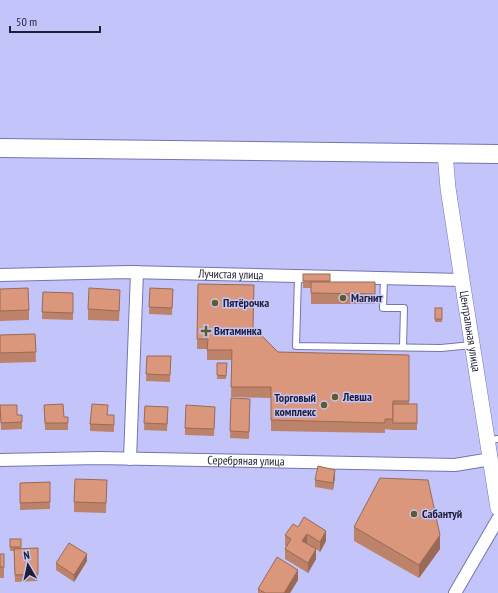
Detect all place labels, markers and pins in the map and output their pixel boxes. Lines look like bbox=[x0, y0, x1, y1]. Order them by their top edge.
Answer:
place label: Магнит bbox=[351, 290, 383, 305]
marker: Магнит bbox=[338, 293, 348, 303]
place label: Пятёрочка bbox=[223, 295, 269, 310]
marker: Пятёрочка bbox=[210, 298, 220, 308]
place label: Витаминка bbox=[214, 323, 262, 338]
marker: Витаминка bbox=[201, 326, 211, 336]
place label: Левша bbox=[342, 389, 372, 404]
place label: Торговый комплекс bbox=[274, 390, 317, 419]
marker: Левша bbox=[330, 392, 340, 402]
marker: Торговый комплекс bbox=[319, 400, 329, 410]
place label: Сабантуй bbox=[422, 506, 462, 521]
marker: Сабантуй bbox=[409, 509, 419, 519]

